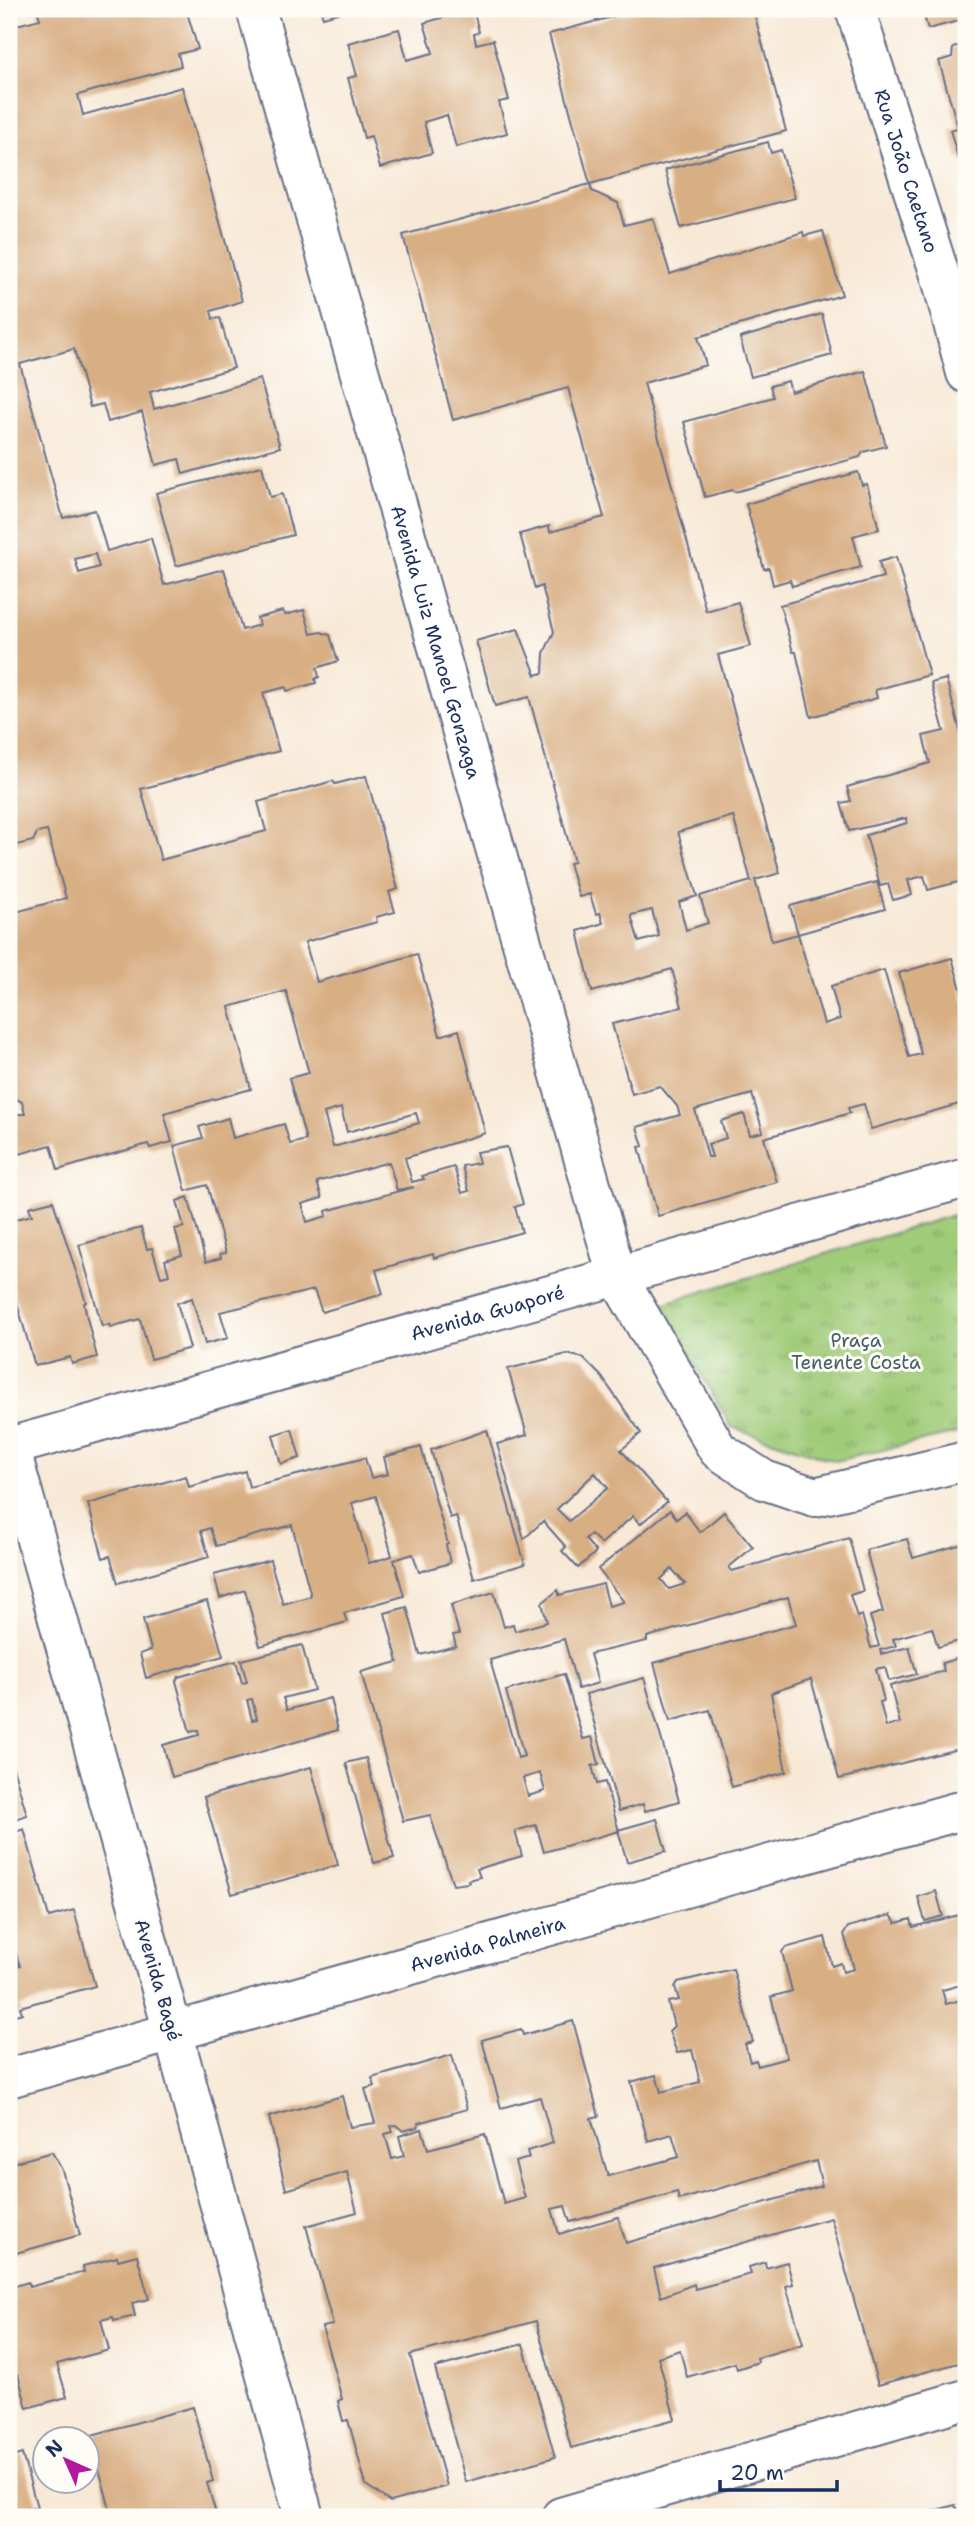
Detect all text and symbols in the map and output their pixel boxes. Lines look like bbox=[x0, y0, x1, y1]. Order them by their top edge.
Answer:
street label: Rua João Caetano bbox=[869, 86, 945, 256]
street label: Avenida Luiz Manoel Gonzaga bbox=[385, 502, 487, 782]
street label: Avenida Guaporé bbox=[408, 1279, 567, 1346]
park label: Praça Tenente Costa bbox=[791, 1328, 921, 1375]
street label: Avenida Palmeira bbox=[407, 1910, 568, 1977]
street label: Avenida Bagé bbox=[129, 1916, 187, 2044]
north arrow bbox=[32, 2424, 102, 2494]
text: N bbox=[40, 2434, 68, 2462]
scale bar bbox=[720, 2449, 837, 2493]
text: 20 m bbox=[730, 2459, 784, 2487]

